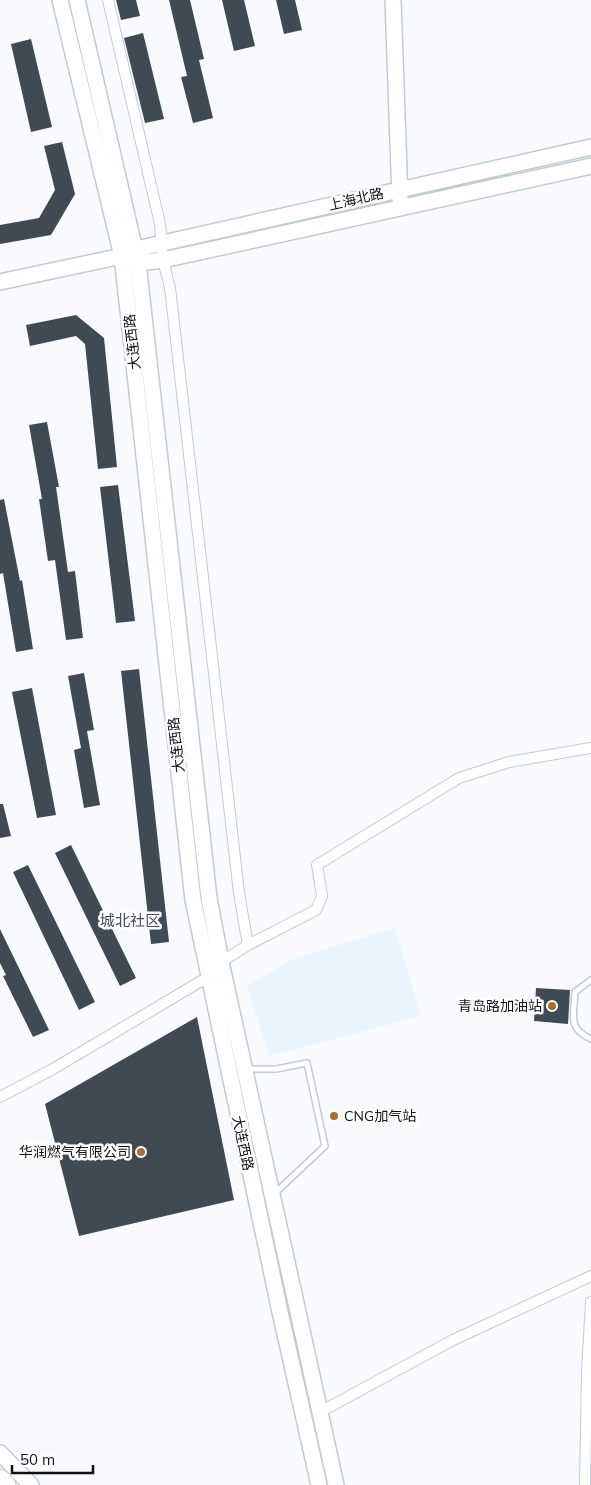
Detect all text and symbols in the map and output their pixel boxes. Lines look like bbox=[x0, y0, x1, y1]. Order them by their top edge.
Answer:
street label: 上海北路 bbox=[327, 184, 385, 214]
street label: 大连西路 bbox=[120, 313, 144, 371]
street label: 大连西路 bbox=[164, 716, 188, 774]
district label: 城北社区 bbox=[100, 911, 160, 930]
place label: 青岛路加油站 bbox=[458, 997, 542, 1015]
marker: 青岛路加油站 bbox=[546, 1000, 558, 1012]
place label: CNG加气站 bbox=[344, 1107, 416, 1125]
marker: CNG加气站 bbox=[328, 1110, 340, 1122]
street label: 大连西路 bbox=[228, 1114, 258, 1172]
place label: 华润燃气有限公司 bbox=[19, 1143, 131, 1161]
marker: 华润燃气有限公司 bbox=[135, 1146, 147, 1158]
scale bar bbox=[12, 1442, 94, 1474]
text: 50 m bbox=[20, 1450, 55, 1469]

